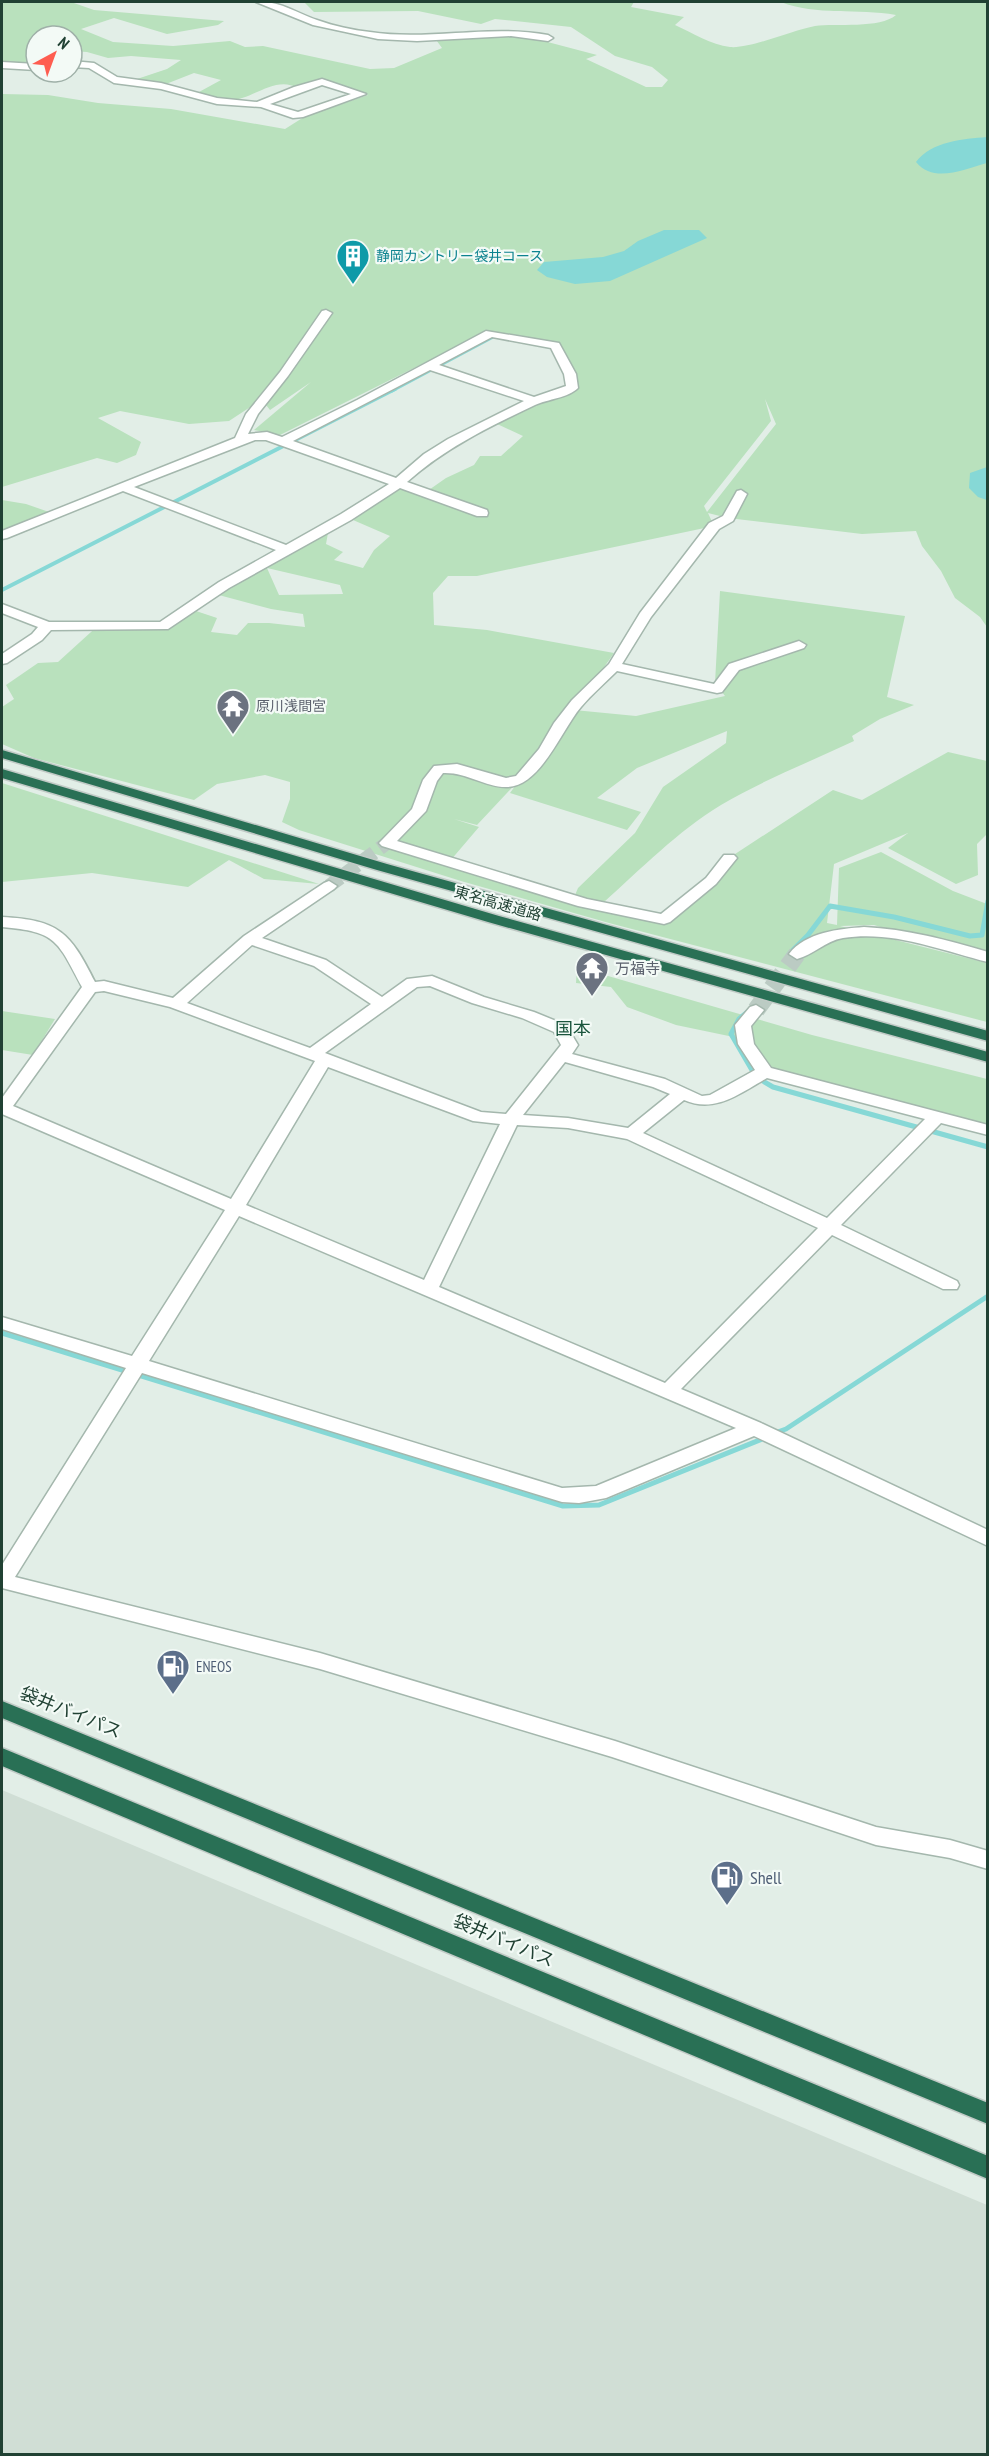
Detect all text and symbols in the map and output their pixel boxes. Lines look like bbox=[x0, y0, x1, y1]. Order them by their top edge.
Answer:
north arrow bbox=[24, 24, 84, 84]
text: N bbox=[54, 32, 74, 53]
building icon: 静岡カントリー袋井コース bbox=[335, 238, 371, 285]
place label: 静岡カントリー袋井コース bbox=[376, 247, 543, 265]
temple icon: 原川浅間宮 bbox=[215, 688, 251, 735]
place label: 原川浅間宮 bbox=[256, 697, 326, 715]
street label: 東名高速道路 bbox=[452, 881, 544, 925]
temple icon: 万福寺 bbox=[574, 950, 610, 997]
place label: 万福寺 bbox=[615, 959, 660, 978]
district label: 国本 bbox=[555, 1017, 591, 1040]
fuel station icon: ENEOS bbox=[155, 1648, 191, 1695]
place label: ENEOS bbox=[196, 1657, 232, 1676]
street label: 袋井バイパス bbox=[17, 1681, 125, 1743]
fuel station icon: Shell bbox=[709, 1859, 745, 1906]
place label: Shell bbox=[750, 1866, 782, 1889]
street label: 袋井バイパス bbox=[450, 1908, 558, 1972]

